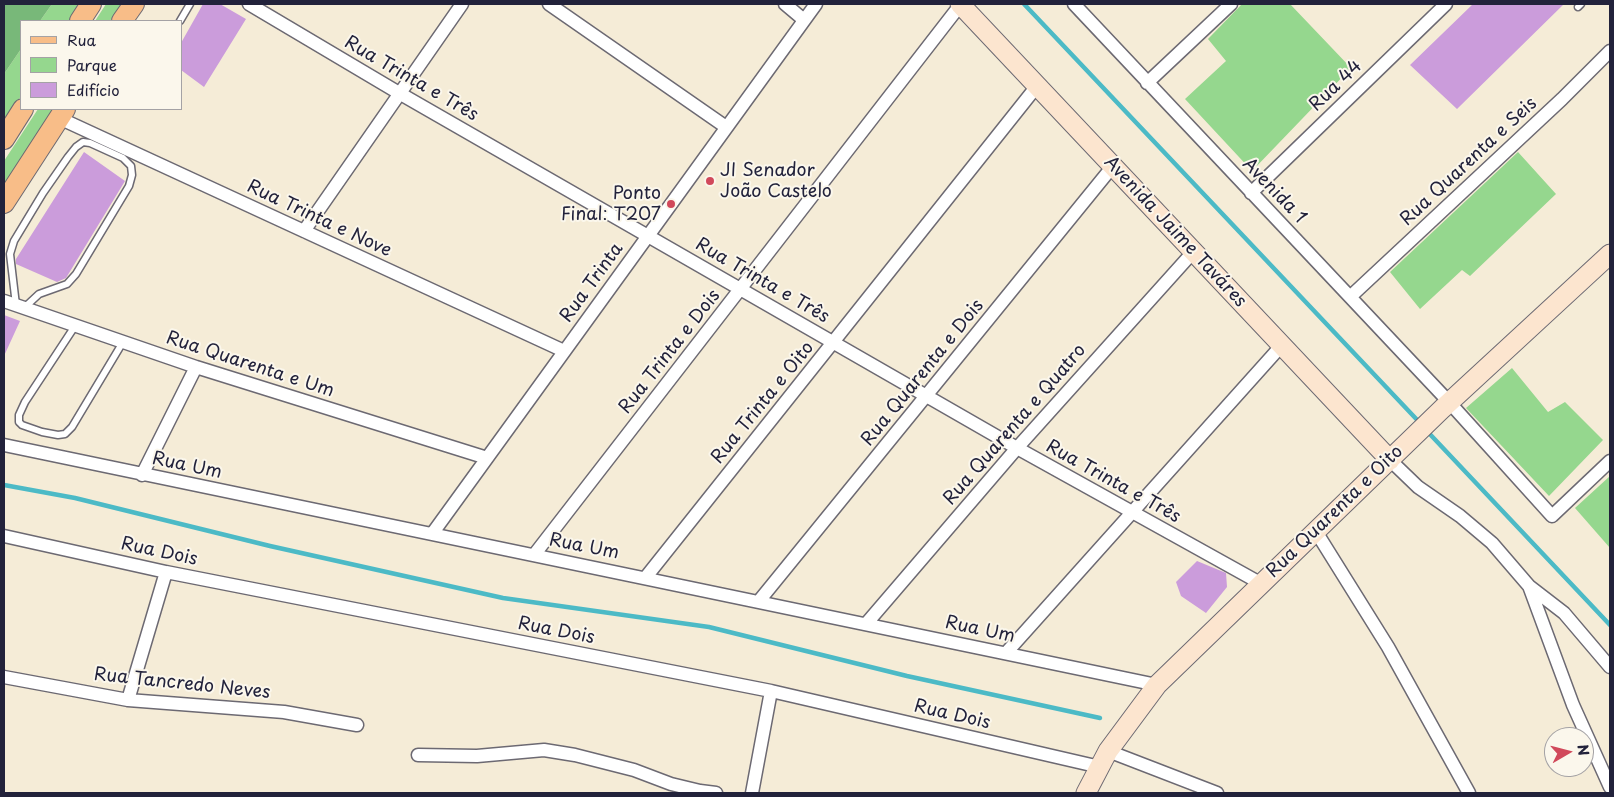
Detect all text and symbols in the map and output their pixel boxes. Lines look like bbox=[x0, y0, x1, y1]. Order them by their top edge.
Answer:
legend bbox=[20, 20, 182, 110]
text: Rua bbox=[67, 28, 96, 51]
street label: Rua Trinta e Três bbox=[340, 32, 482, 126]
text: Parque bbox=[67, 53, 117, 76]
street label: Rua 44 bbox=[1305, 56, 1367, 116]
text: Edifício bbox=[67, 78, 120, 101]
street label: Rua Quarenta e Seis bbox=[1396, 93, 1542, 231]
street label: Avenida Jaime Taváres bbox=[1099, 152, 1251, 312]
street label: Avenida 1 bbox=[1237, 154, 1311, 228]
place label: JI Senador João Castelo bbox=[720, 160, 832, 202]
marker: JI Senador João Castelo bbox=[704, 175, 716, 187]
street label: Rua Trinta e Nove bbox=[243, 176, 395, 262]
place label: Ponto Final: T207 bbox=[561, 183, 661, 225]
marker: Ponto Final: T207 bbox=[665, 198, 677, 210]
street label: Rua Trinta e Três bbox=[691, 234, 833, 328]
street label: Rua Trinta bbox=[556, 239, 628, 327]
street label: Rua Trinta e Dois bbox=[615, 286, 725, 418]
street label: Rua Quarenta e Dois bbox=[857, 295, 989, 451]
street label: Rua Quarenta e Um bbox=[163, 328, 337, 402]
street label: Rua Trinta e Oito bbox=[707, 338, 819, 468]
street label: Rua Quarenta e Quatro bbox=[939, 340, 1091, 510]
street label: Rua Trinta e Três bbox=[1042, 436, 1184, 528]
street label: Rua Quarenta e Oito bbox=[1262, 441, 1408, 583]
street label: Rua Um bbox=[150, 448, 224, 484]
street label: Rua Um bbox=[547, 530, 621, 564]
street label: Rua Dois bbox=[119, 533, 199, 571]
street label: Rua Um bbox=[943, 612, 1017, 648]
street label: Rua Dois bbox=[516, 613, 596, 649]
street label: Rua Tancredo Neves bbox=[93, 664, 271, 704]
street label: Rua Dois bbox=[912, 696, 992, 734]
north arrow bbox=[1544, 727, 1594, 777]
text: N bbox=[1572, 743, 1595, 757]

